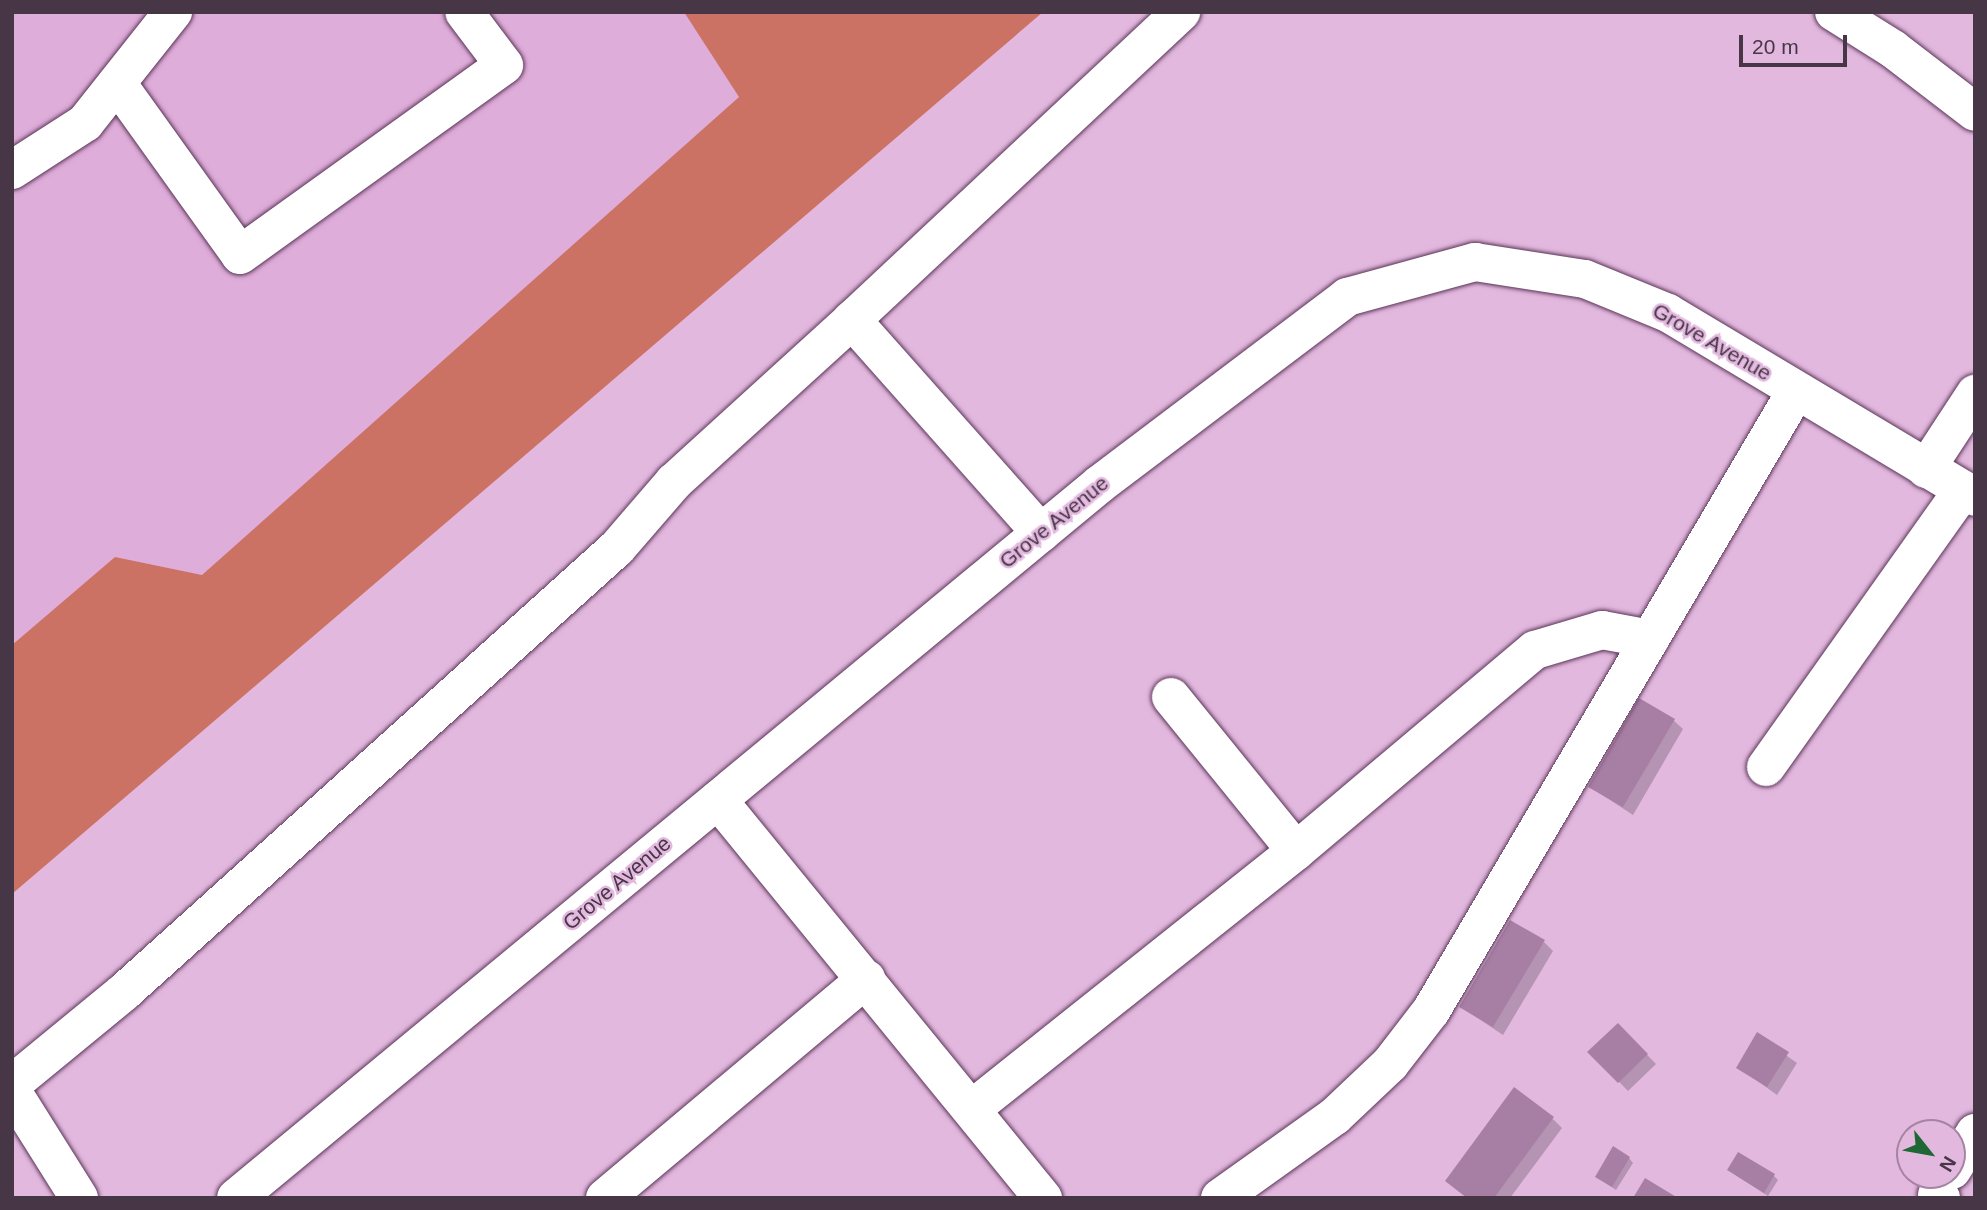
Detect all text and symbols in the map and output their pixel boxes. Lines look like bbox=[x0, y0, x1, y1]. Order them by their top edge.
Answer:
scale bar bbox=[1742, 21, 1850, 65]
text: 20 m bbox=[1752, 35, 1799, 58]
street label: Grove Avenue bbox=[1648, 298, 1776, 386]
street label: Grove Avenue bbox=[994, 470, 1114, 574]
street label: Grove Avenue bbox=[558, 830, 676, 936]
north arrow bbox=[1896, 1119, 1966, 1189]
text: N bbox=[1935, 1153, 1960, 1175]

